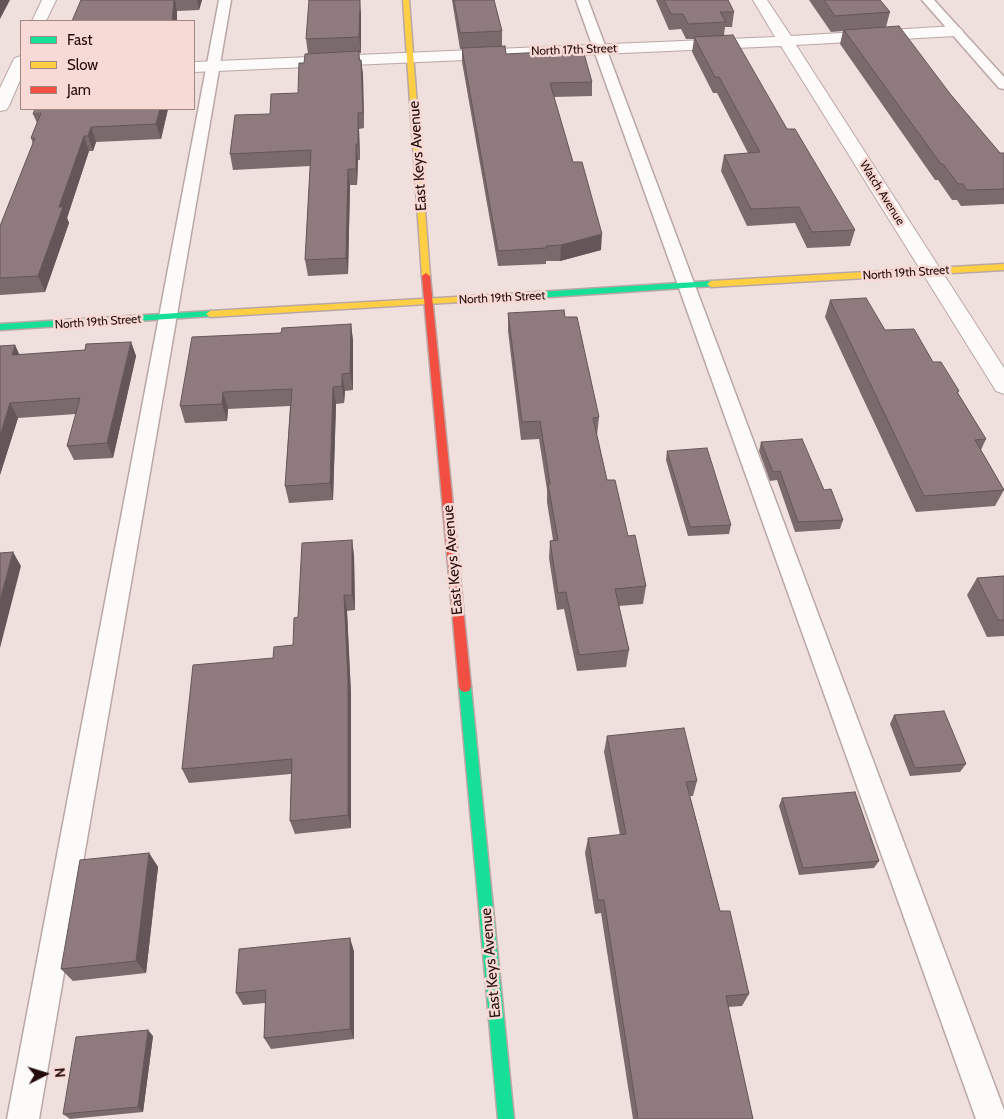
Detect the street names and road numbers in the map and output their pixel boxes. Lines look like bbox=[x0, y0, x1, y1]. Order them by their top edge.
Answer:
street label: North 17th Street bbox=[531, 41, 617, 59]
street label: East Keys Avenue bbox=[405, 100, 431, 212]
street label: Watch Avenue bbox=[856, 158, 908, 228]
street label: North 19th Street bbox=[862, 263, 950, 283]
street label: North 19th Street bbox=[458, 289, 546, 307]
street label: North 19th Street bbox=[54, 312, 142, 332]
street label: East Keys Avenue bbox=[439, 504, 467, 616]
street label: East Keys Avenue bbox=[477, 907, 505, 1019]

